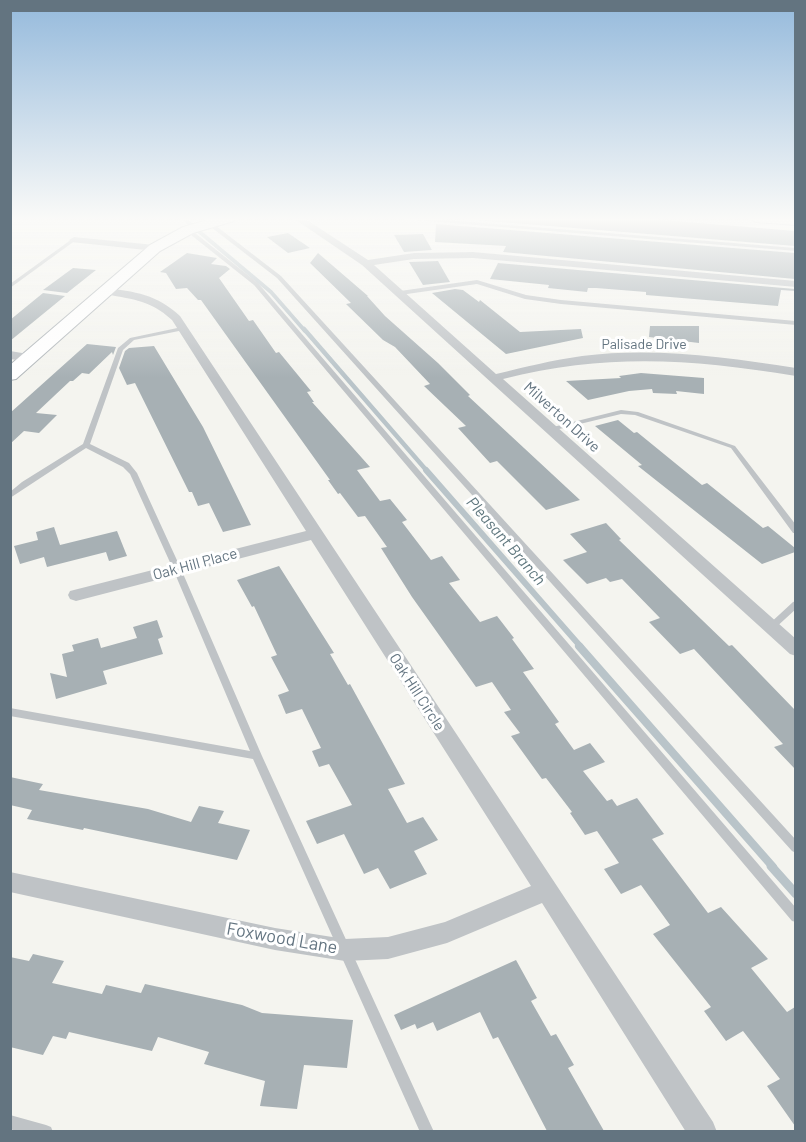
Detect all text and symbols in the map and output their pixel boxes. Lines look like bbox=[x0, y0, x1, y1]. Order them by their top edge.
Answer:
street label: Palisade Drive bbox=[601, 336, 687, 352]
street label: Milverton Drive bbox=[520, 378, 604, 456]
water label: Pleasant Branch bbox=[462, 493, 550, 589]
street label: Oak Hill Place bbox=[151, 544, 239, 584]
street label: Oak Hill Circle bbox=[385, 650, 449, 734]
street label: Foxwood Lane bbox=[225, 918, 339, 958]

